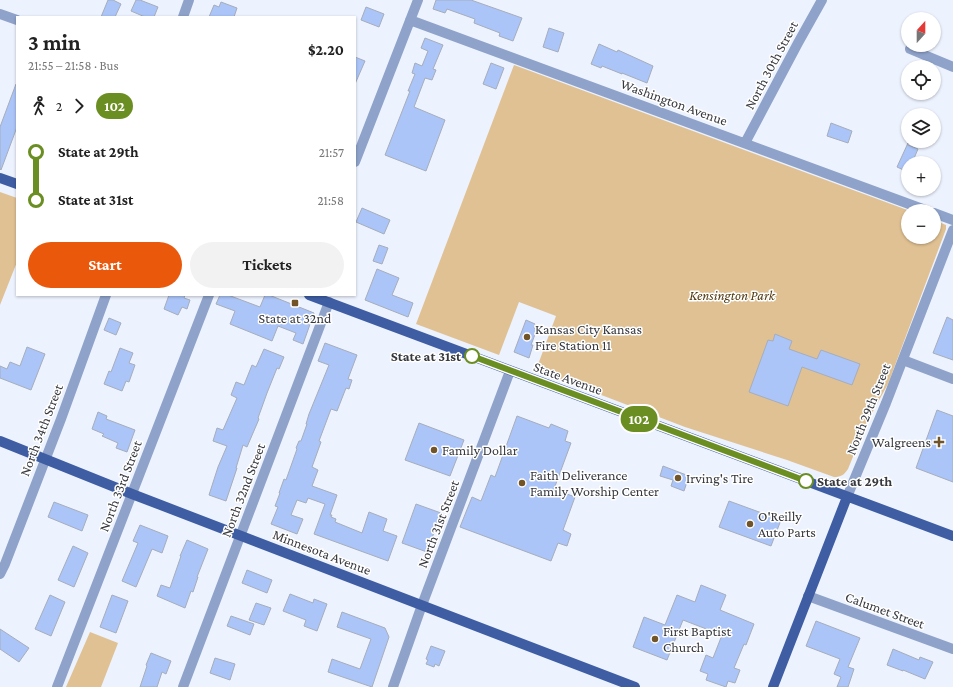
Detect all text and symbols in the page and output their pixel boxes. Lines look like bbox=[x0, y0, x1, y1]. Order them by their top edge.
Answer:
north arrow bbox=[901, 12, 941, 52]
map controls bbox=[901, 12, 941, 244]
street label: North 30th Street bbox=[741, 18, 801, 112]
text: 3 min bbox=[28, 30, 81, 55]
text: $2.20 bbox=[308, 42, 344, 58]
text: 21:55 – 21:58 · Bus bbox=[28, 58, 119, 73]
button: locate bbox=[901, 60, 941, 100]
street label: Washington Avenue bbox=[618, 75, 730, 129]
icon: walk bbox=[28, 95, 50, 117]
icon: forward bbox=[68, 95, 90, 117]
text: 102 bbox=[104, 98, 125, 114]
text: 2 bbox=[56, 99, 62, 114]
button: layers bbox=[901, 108, 941, 148]
text: State at 29th bbox=[58, 144, 139, 160]
text: 21:57 bbox=[319, 145, 344, 160]
button: + bbox=[901, 156, 941, 196]
text: State at 31st bbox=[58, 192, 133, 208]
text: 21:58 bbox=[317, 193, 344, 208]
button: − bbox=[901, 204, 941, 244]
button: Start bbox=[28, 242, 182, 288]
button: Tickets bbox=[190, 242, 344, 288]
park label: Kensington Park bbox=[689, 287, 776, 303]
marker: State at 32nd bbox=[290, 298, 300, 308]
place label: State at 32nd bbox=[259, 310, 332, 326]
place label: Kansas City Kansas Fire Station 11 bbox=[535, 321, 642, 353]
marker: Kansas City Kansas Fire Station 11 bbox=[522, 332, 532, 342]
place label: State at 31st bbox=[391, 348, 462, 364]
marker: State at 31st bbox=[464, 348, 480, 364]
street label: State Avenue bbox=[531, 358, 605, 398]
street label: North 29th Street bbox=[842, 361, 894, 457]
street label: North 34th Street bbox=[16, 381, 66, 478]
line badge: 102 bbox=[616, 406, 662, 432]
text: 102 bbox=[629, 411, 649, 427]
place label: Walgreens bbox=[872, 434, 931, 450]
marker: Walgreens bbox=[934, 437, 944, 447]
street label: North 33rd Street bbox=[95, 438, 145, 534]
street label: North 32nd Street bbox=[218, 440, 268, 539]
place label: Family Dollar bbox=[442, 442, 518, 458]
marker: Family Dollar bbox=[429, 445, 439, 455]
place label: Faith Deliverance Family Worship Center bbox=[530, 467, 659, 499]
place label: Irving's Tire bbox=[686, 470, 753, 486]
marker: Irving's Tire bbox=[673, 473, 683, 483]
marker: State at 29th bbox=[798, 473, 814, 489]
place label: State at 29th bbox=[817, 473, 892, 489]
street label: North 31st Street bbox=[414, 478, 462, 570]
marker: Faith Deliverance Family Worship Center bbox=[517, 478, 527, 488]
place label: O'Reilly Auto Parts bbox=[758, 508, 816, 540]
marker: O'Reilly Auto Parts bbox=[745, 519, 755, 529]
street label: Minnesota Avenue bbox=[271, 526, 373, 578]
street label: Calumet Street bbox=[843, 588, 927, 632]
place label: First Baptist Church bbox=[663, 623, 731, 655]
marker: First Baptist Church bbox=[650, 634, 660, 644]

